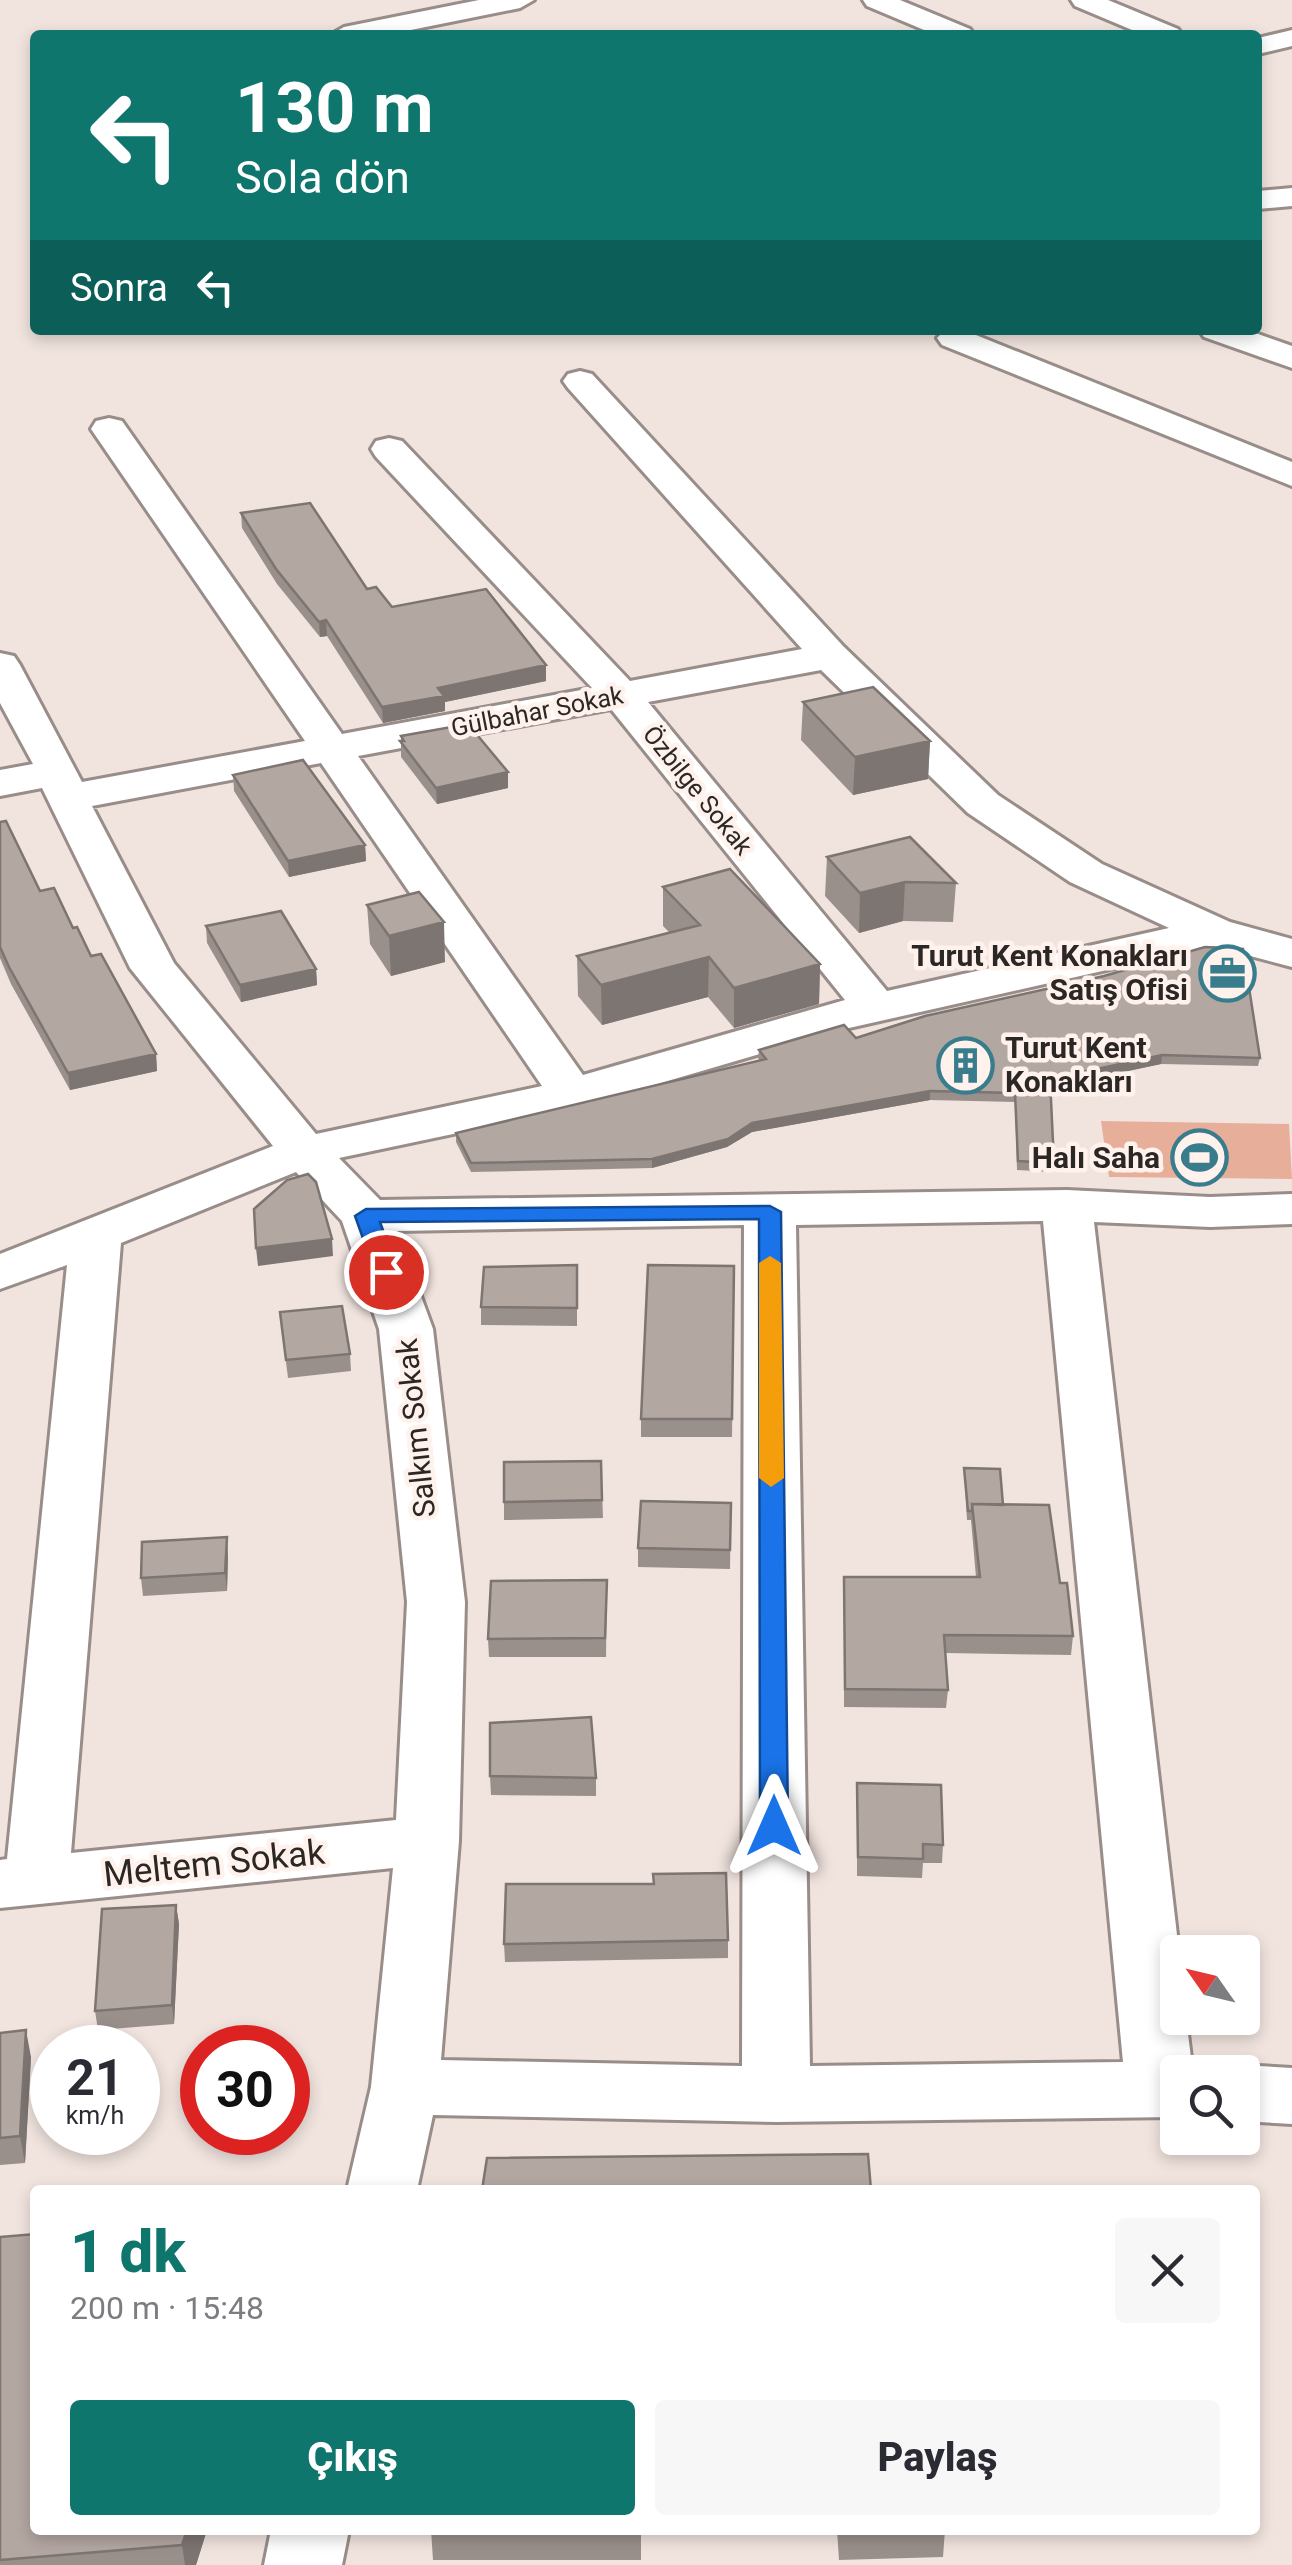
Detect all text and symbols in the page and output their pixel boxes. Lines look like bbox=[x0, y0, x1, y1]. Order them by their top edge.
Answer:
text: 130 m bbox=[235, 67, 434, 149]
icon: left bbox=[70, 70, 200, 200]
text: Sola dön bbox=[235, 151, 410, 204]
icon: left bbox=[188, 260, 243, 315]
text: Sonra bbox=[70, 266, 168, 310]
street label: Gülbahar Sokak bbox=[449, 681, 626, 742]
street label: Özbilge Sokak bbox=[637, 720, 759, 861]
place label: Turut Kent Konakları Satış Ofisi bbox=[911, 938, 1188, 1007]
office icon: Turut Kent Konakları Satış Ofisi bbox=[1197, 943, 1257, 1003]
place label: Turut Kent Konakları bbox=[1005, 1030, 1147, 1099]
building icon: Turut Kent Konakları bbox=[936, 1035, 996, 1095]
sports icon: Halı Saha bbox=[1169, 1128, 1229, 1188]
place label: Halı Saha bbox=[1032, 1140, 1160, 1175]
pin bbox=[344, 1230, 429, 1315]
icon: arrive bbox=[359, 1245, 414, 1300]
street label: Salkım Sokak bbox=[389, 1336, 442, 1519]
position arrow bbox=[722, 1774, 826, 1878]
street label: Meltem Sokak bbox=[101, 1831, 327, 1896]
north arrow bbox=[1160, 1935, 1260, 2035]
map controls bbox=[1160, 1935, 1260, 2155]
speed limit sign: 30 bbox=[180, 2025, 310, 2155]
text: 21 bbox=[66, 2049, 124, 2107]
button: search bbox=[1160, 2055, 1260, 2155]
text: km/h bbox=[66, 2101, 124, 2130]
text: 1 dk bbox=[70, 2216, 186, 2287]
button: close bbox=[1115, 2218, 1220, 2323]
text: 200 m · 15:48 bbox=[70, 2289, 264, 2327]
button: Çıkış bbox=[70, 2400, 635, 2515]
button: Paylaş bbox=[655, 2400, 1220, 2515]

